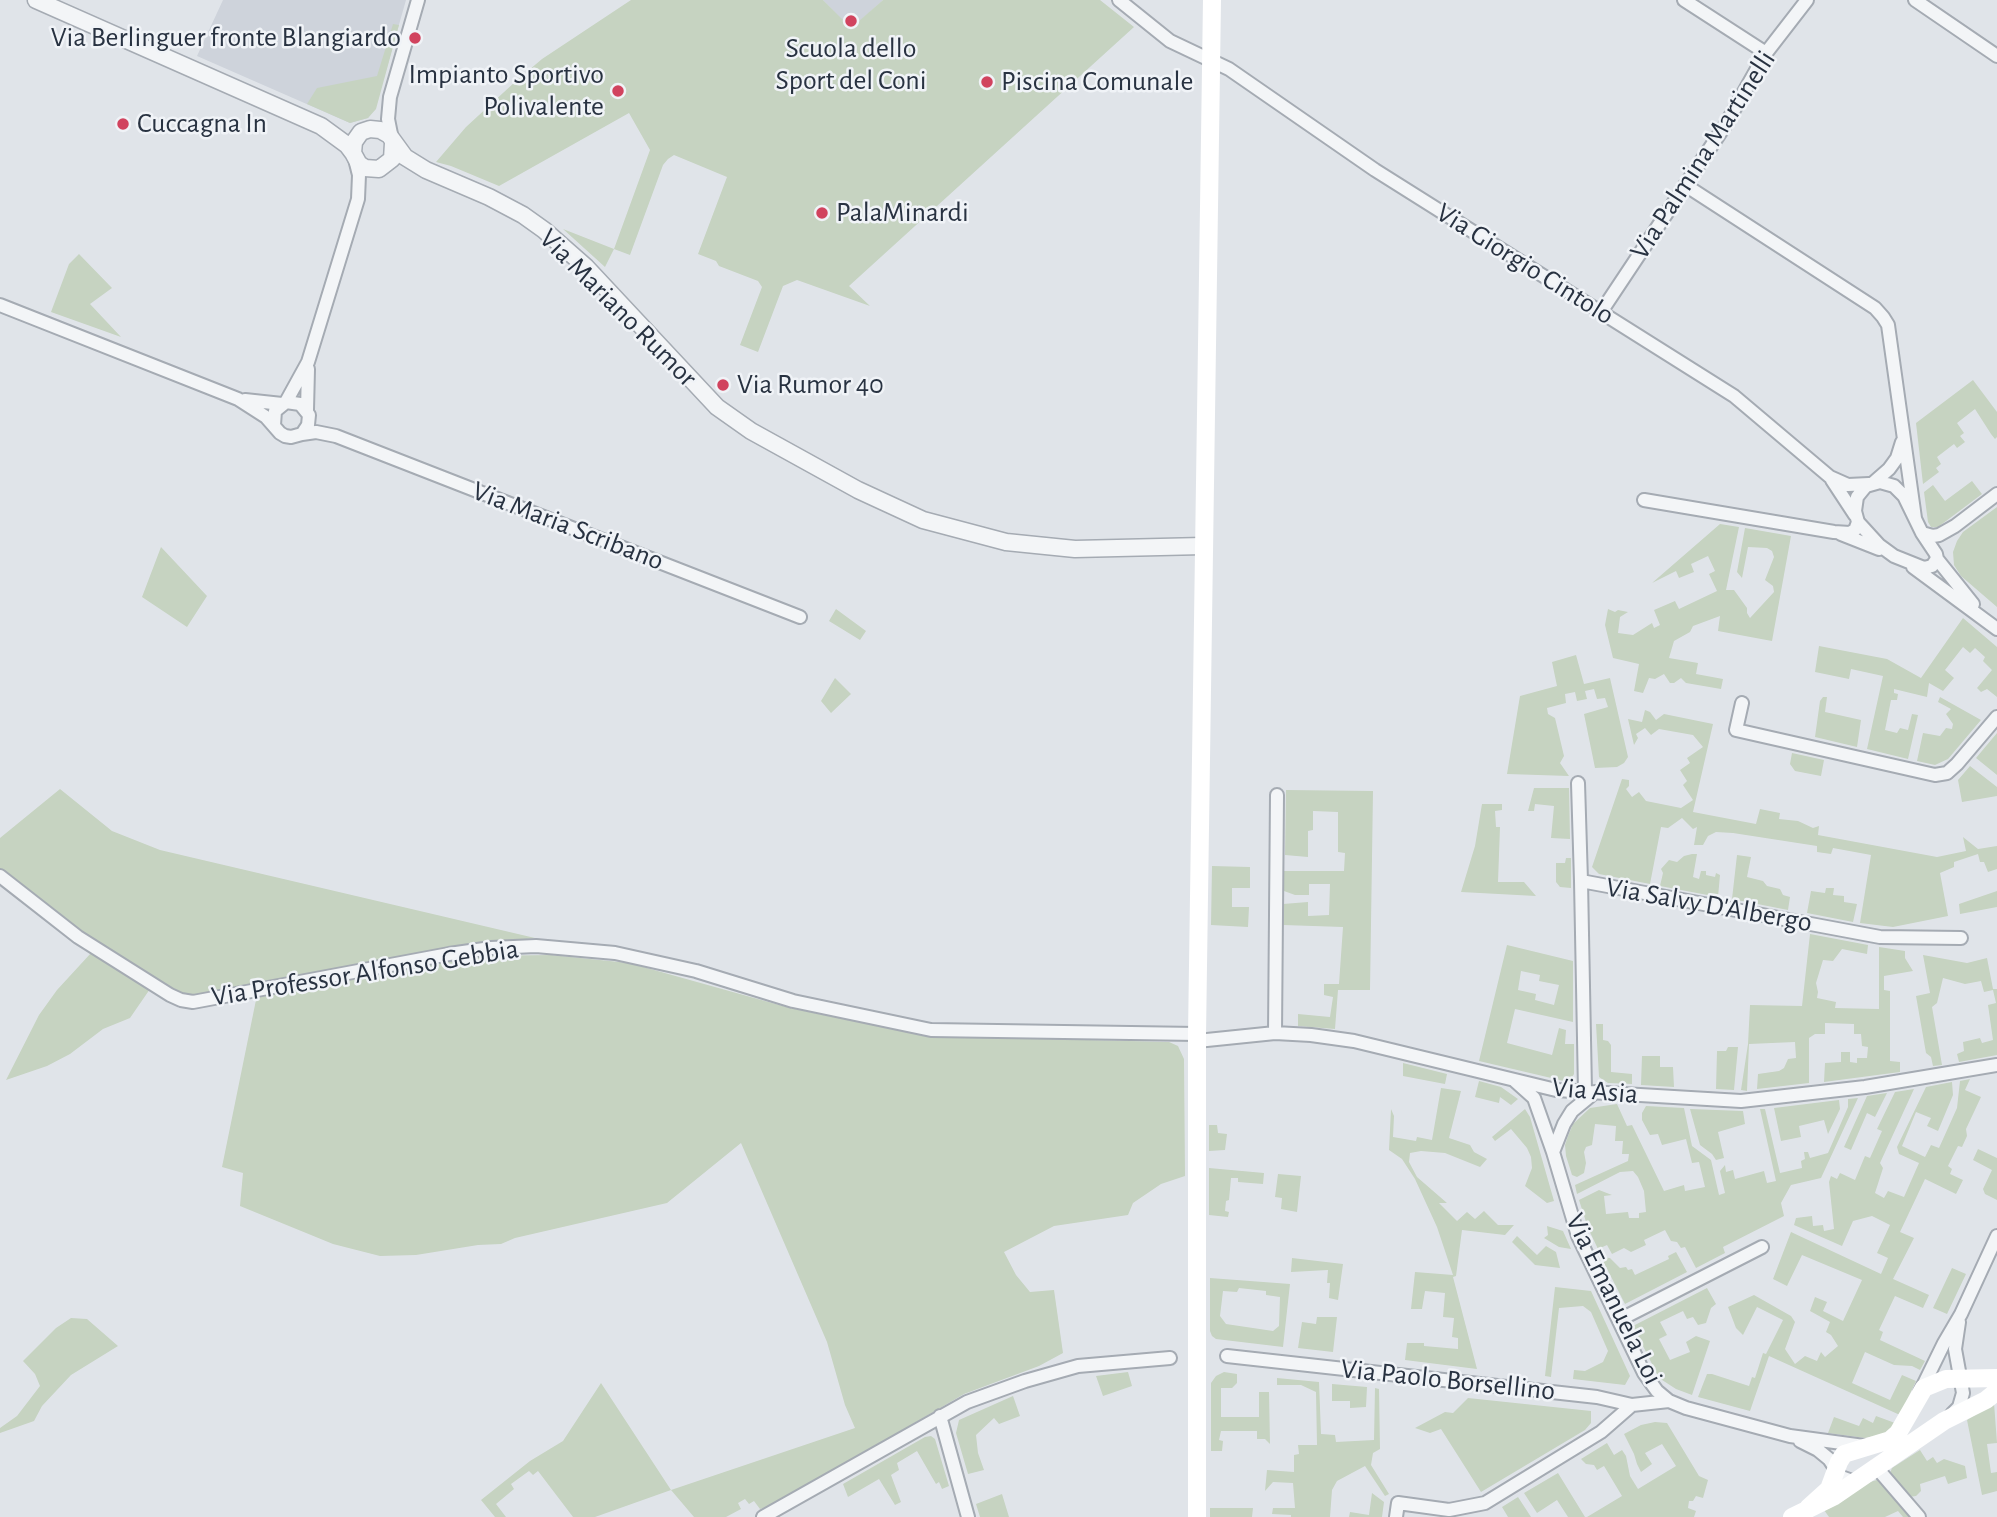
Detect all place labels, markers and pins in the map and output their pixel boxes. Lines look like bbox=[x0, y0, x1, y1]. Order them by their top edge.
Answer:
marker: Scuola dello Sport del Coni bbox=[843, 13, 859, 29]
place label: Via Berlinguer fronte Blangiardo bbox=[51, 21, 401, 55]
marker: Via Berlinguer fronte Blangiardo bbox=[407, 30, 423, 46]
place label: Scuola dello Sport del Coni bbox=[775, 32, 927, 98]
place label: Impianto Sportivo Polivalente bbox=[408, 58, 604, 124]
place label: Piscina Comunale bbox=[1001, 65, 1193, 99]
marker: Piscina Comunale bbox=[979, 74, 995, 90]
marker: Impianto Sportivo Polivalente bbox=[610, 83, 626, 99]
place label: Cuccagna In bbox=[137, 107, 267, 141]
marker: Cuccagna In bbox=[115, 116, 131, 132]
place label: PalaMinardi bbox=[836, 196, 969, 230]
marker: PalaMinardi bbox=[814, 205, 830, 221]
place label: Via Rumor 40 bbox=[737, 368, 884, 402]
marker: Via Rumor 40 bbox=[715, 377, 731, 393]

